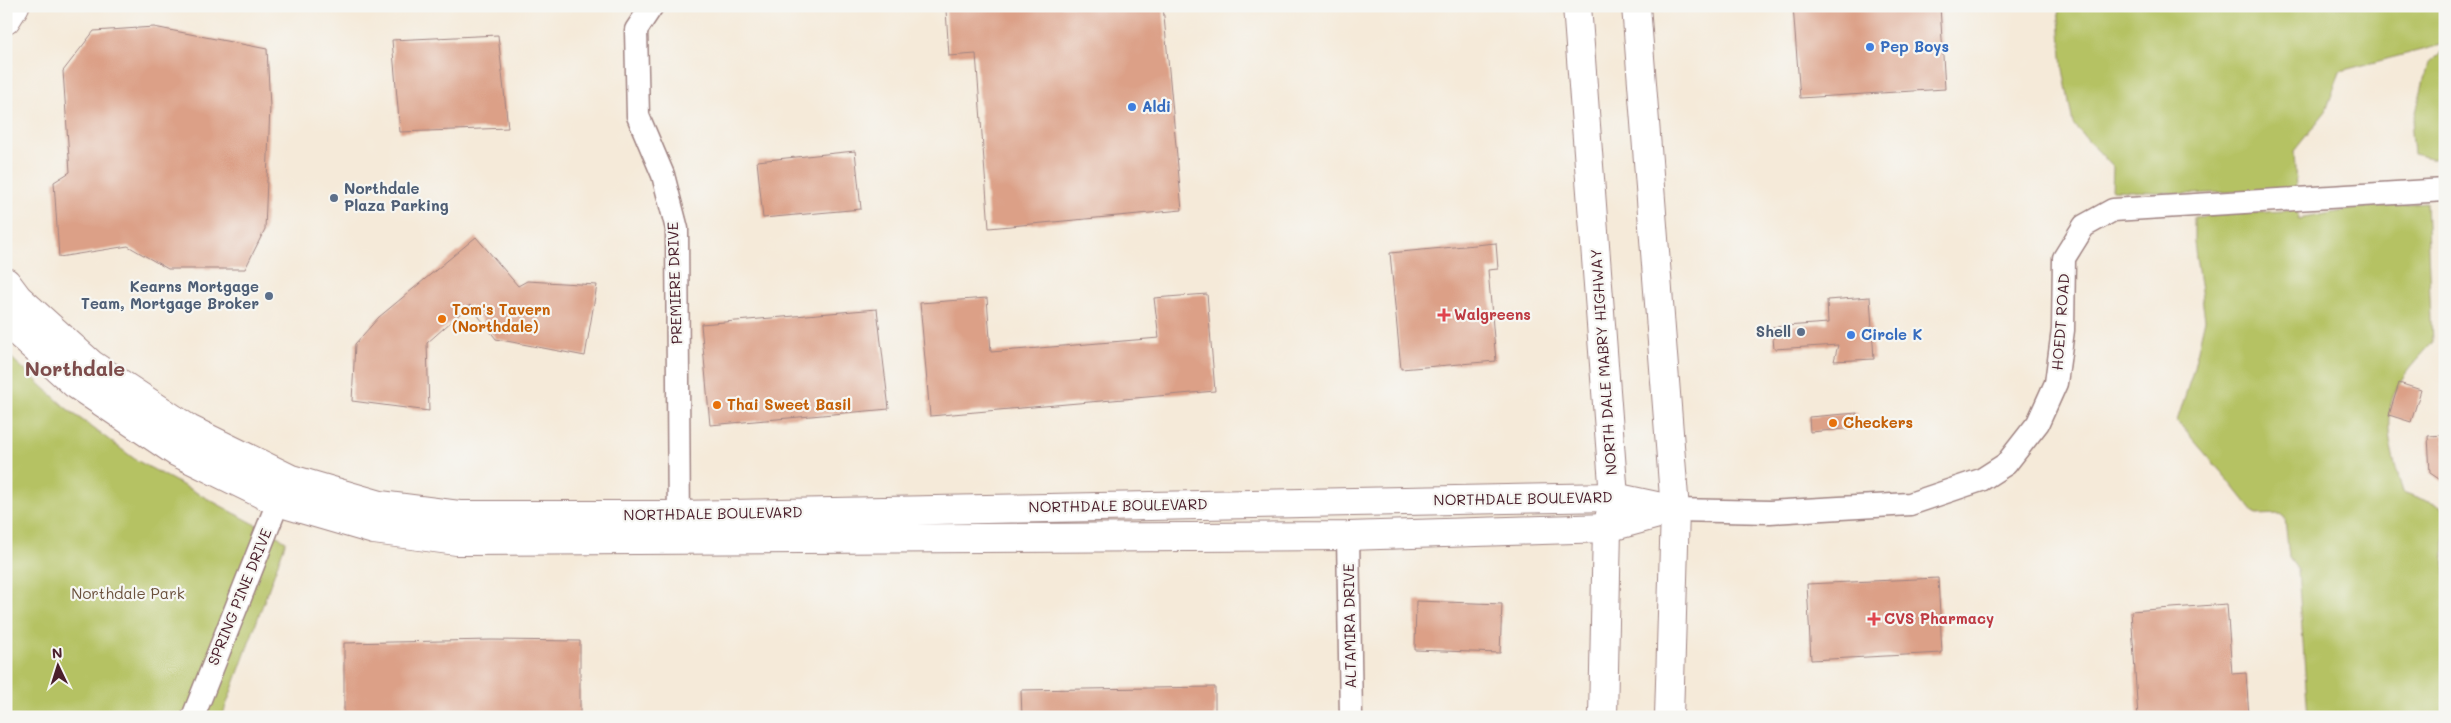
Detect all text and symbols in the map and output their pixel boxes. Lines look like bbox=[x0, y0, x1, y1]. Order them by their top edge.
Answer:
place label: Pep Boys bbox=[1880, 36, 1949, 56]
marker: Pep Boys bbox=[1864, 41, 1876, 53]
place label: Aldi bbox=[1142, 96, 1171, 116]
marker: Aldi bbox=[1126, 101, 1138, 113]
place label: Northdale Plaza Parking bbox=[344, 178, 449, 215]
marker: Northdale Plaza Parking bbox=[328, 192, 340, 204]
street label: PREMIERE DRIVE bbox=[662, 221, 686, 344]
street label: NORTH DALE MABRY HIGHWAY bbox=[1585, 248, 1621, 476]
street label: HOEDT ROAD bbox=[2047, 273, 2073, 371]
place label: Kearns Mortgage Team, Mortgage Broker bbox=[81, 276, 259, 313]
marker: Kearns Mortgage Team, Mortgage Broker bbox=[263, 290, 275, 302]
place label: Tom's Tavern (Northdale) bbox=[452, 299, 550, 336]
place label: Walgreens bbox=[1454, 304, 1531, 324]
marker: Walgreens bbox=[1438, 309, 1450, 321]
marker: Tom's Tavern (Northdale) bbox=[436, 313, 448, 325]
place label: Shell bbox=[1756, 321, 1791, 341]
place label: Circle K bbox=[1861, 324, 1922, 344]
marker: Shell bbox=[1795, 326, 1807, 338]
marker: Circle K bbox=[1845, 329, 1857, 341]
district label: Northdale bbox=[25, 355, 125, 381]
place label: Thai Sweet Basil bbox=[727, 394, 851, 414]
marker: Thai Sweet Basil bbox=[711, 399, 723, 411]
place label: Checkers bbox=[1843, 412, 1913, 432]
marker: Checkers bbox=[1827, 417, 1839, 429]
street label: NORTHDALE BOULEVARD bbox=[1433, 486, 1613, 510]
street label: NORTHDALE BOULEVARD bbox=[1028, 493, 1208, 517]
street label: NORTHDALE BOULEVARD bbox=[623, 501, 803, 525]
street label: SPRING PINE DRIVE bbox=[203, 525, 276, 668]
street label: ALTAMIRA DRIVE bbox=[1338, 563, 1360, 689]
park label: Northdale Park bbox=[71, 583, 185, 603]
place label: CVS Pharmacy bbox=[1884, 608, 1994, 628]
marker: CVS Pharmacy bbox=[1868, 613, 1880, 625]
north arrow bbox=[32, 640, 82, 690]
text: N bbox=[51, 643, 63, 662]

